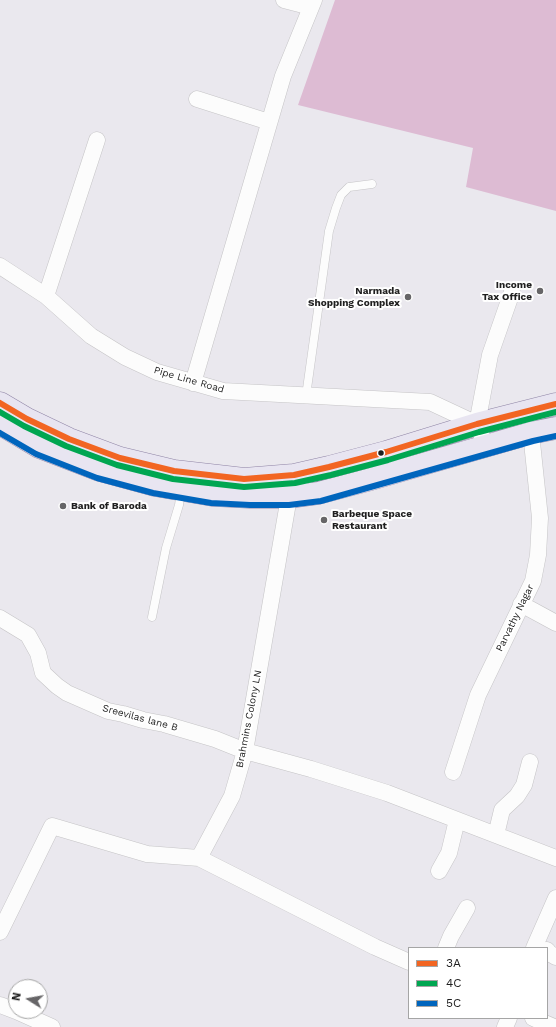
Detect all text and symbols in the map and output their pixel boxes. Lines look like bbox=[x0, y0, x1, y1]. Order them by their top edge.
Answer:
place label: Income Tax Office bbox=[482, 279, 532, 302]
place label: Narmada Shopping Complex bbox=[308, 285, 400, 308]
marker: Income Tax Office bbox=[535, 286, 545, 296]
marker: Narmada Shopping Complex bbox=[403, 292, 413, 302]
street label: Pipe Line Road bbox=[152, 364, 226, 396]
unlabelled marker bbox=[376, 448, 386, 458]
place label: Bank of Baroda bbox=[71, 500, 147, 512]
marker: Bank of Baroda bbox=[58, 501, 68, 511]
place label: Barbeque Space Restaurant bbox=[332, 508, 412, 532]
marker: Barbeque Space Restaurant bbox=[319, 515, 329, 525]
street label: Parvathy Nagar bbox=[494, 582, 536, 654]
street label: Brahmins Colony LN bbox=[234, 669, 264, 769]
street label: Sreevilas lane B bbox=[101, 702, 179, 734]
legend bbox=[408, 947, 548, 1019]
text: 3A bbox=[446, 956, 461, 970]
text: 4C bbox=[446, 976, 462, 990]
north arrow bbox=[8, 979, 48, 1019]
text: N bbox=[10, 992, 24, 1002]
text: 5C bbox=[446, 996, 461, 1010]

